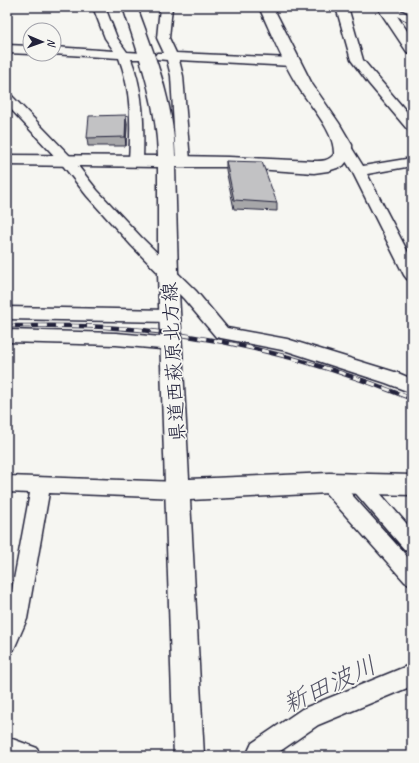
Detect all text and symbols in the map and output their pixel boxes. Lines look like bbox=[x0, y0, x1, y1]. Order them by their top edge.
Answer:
north arrow bbox=[22, 22, 62, 62]
text: N bbox=[45, 39, 59, 48]
street label: 県道西萩原北方線 bbox=[157, 281, 190, 443]
water label: 新田波川 bbox=[277, 649, 382, 721]

